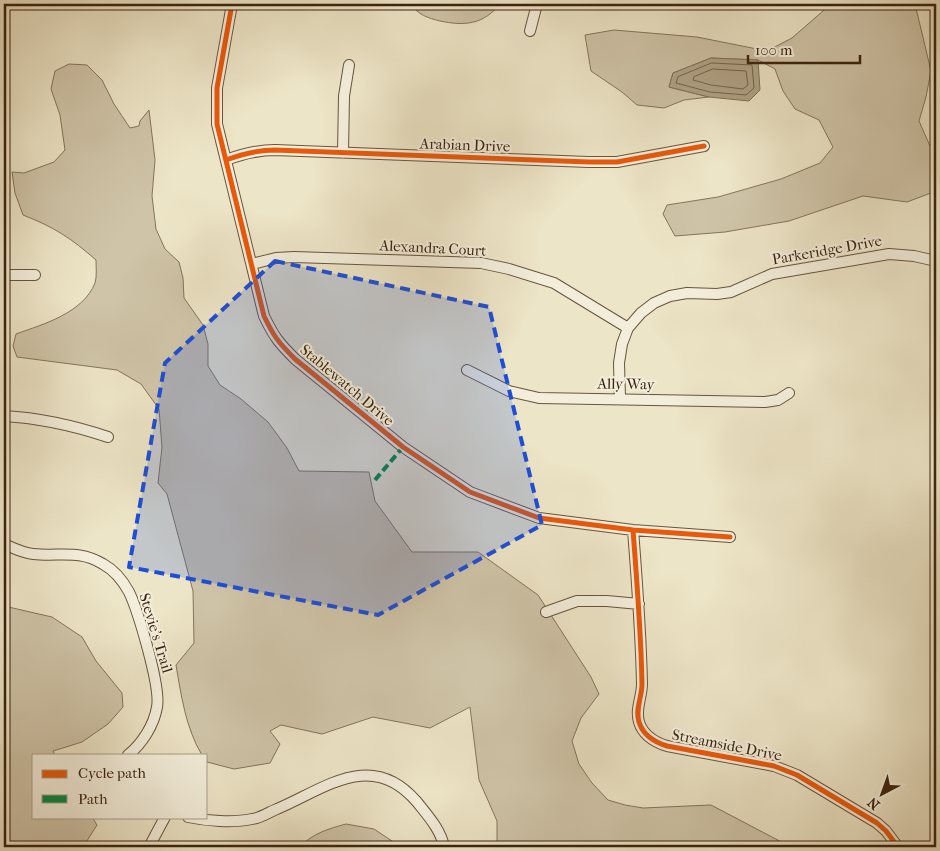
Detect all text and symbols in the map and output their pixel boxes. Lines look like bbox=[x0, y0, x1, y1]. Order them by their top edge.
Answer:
scale bar bbox=[748, 32, 860, 64]
text: 100 m bbox=[755, 41, 793, 59]
street label: Arabian Drive bbox=[418, 134, 511, 156]
street label: Parkeridge Drive bbox=[771, 231, 884, 269]
street label: Alexandra Court bbox=[378, 236, 488, 260]
street label: Stablewatch Drive bbox=[296, 340, 398, 430]
street label: Ally Way bbox=[596, 374, 656, 394]
street label: Stevie’s Trail bbox=[135, 591, 177, 675]
street label: Streamside Drive bbox=[671, 726, 784, 765]
legend bbox=[32, 754, 208, 818]
text: Cycle path bbox=[78, 764, 146, 782]
north arrow bbox=[858, 768, 908, 818]
text: Path bbox=[78, 790, 108, 808]
text: N bbox=[864, 793, 883, 813]

